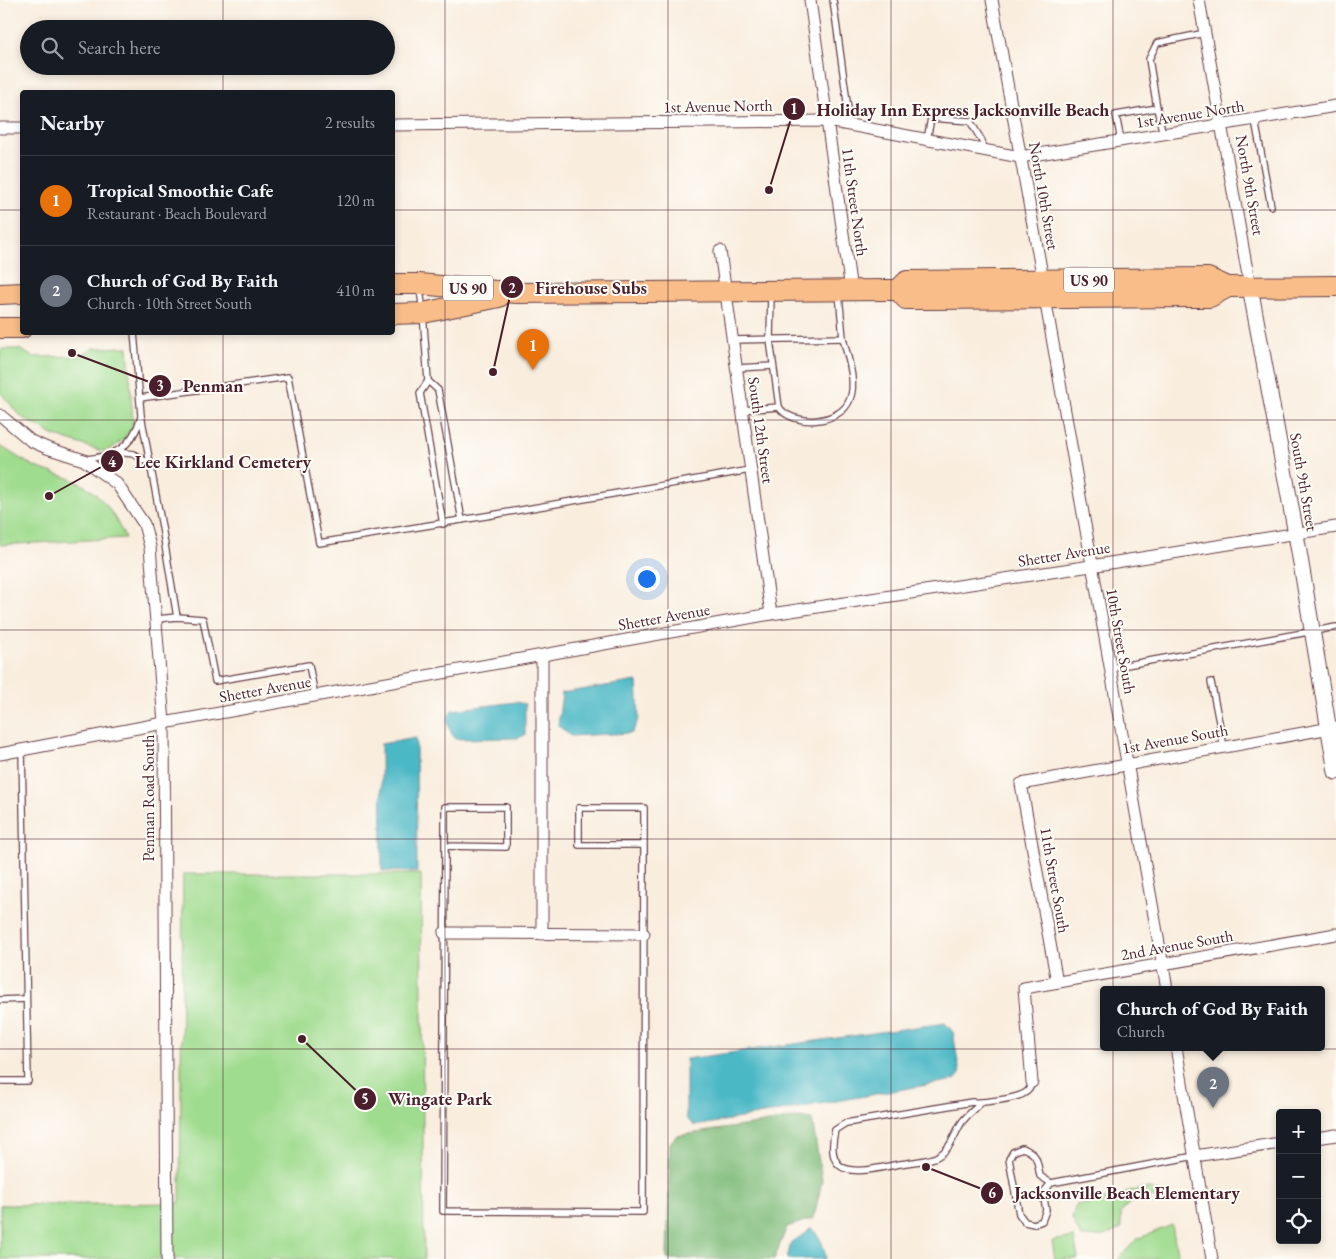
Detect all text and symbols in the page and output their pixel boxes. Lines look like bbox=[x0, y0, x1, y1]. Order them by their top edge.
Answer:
search box bbox=[20, 20, 395, 75]
icon: search bbox=[38, 34, 66, 62]
text: Search here bbox=[78, 35, 160, 60]
callout: Holiday Inn Express Jacksonville Beach bbox=[782, 93, 1119, 126]
street label: 1st Avenue North bbox=[663, 95, 773, 117]
street label: 1st Avenue North bbox=[1134, 95, 1246, 133]
text: Holiday Inn Express Jacksonville Beach bbox=[817, 98, 1109, 121]
text: 1 bbox=[790, 99, 798, 118]
text: Nearby bbox=[40, 109, 104, 136]
text: 2 results bbox=[325, 112, 375, 133]
street label: North 9th Street bbox=[1231, 133, 1269, 237]
street label: North 10th Street bbox=[1024, 140, 1064, 252]
street label: 11th Street North bbox=[837, 146, 873, 258]
text: Tropical Smoothie Cafe bbox=[87, 178, 273, 203]
text: 1 bbox=[52, 190, 60, 211]
text: 120 m bbox=[336, 190, 375, 211]
text: Restaurant · Beach Boulevard bbox=[87, 203, 267, 224]
text: Church of God By Faith bbox=[87, 268, 278, 293]
road number: US 90 bbox=[1064, 268, 1114, 292]
callout: Firehouse Subs bbox=[500, 271, 657, 304]
road number: US 90 bbox=[443, 276, 493, 300]
text: Firehouse Subs bbox=[535, 276, 647, 299]
text: 2 bbox=[508, 278, 516, 297]
text: 2 bbox=[52, 280, 60, 301]
text: 410 m bbox=[336, 280, 375, 301]
text: Church · 10th Street South bbox=[87, 293, 252, 314]
pin: 1 bbox=[517, 329, 549, 370]
callout: Penman bbox=[148, 370, 253, 403]
text: Penman bbox=[183, 374, 243, 397]
street label: South 12th Street bbox=[743, 375, 779, 485]
text: 3 bbox=[156, 376, 164, 395]
street label: South 9th Street bbox=[1285, 431, 1323, 533]
callout: Lee Kirkland Cemetery bbox=[100, 445, 321, 478]
text: Lee Kirkland Cemetery bbox=[135, 450, 312, 473]
text: 4 bbox=[108, 452, 117, 471]
street label: Shetter Avenue bbox=[1017, 536, 1111, 572]
your location bbox=[634, 566, 660, 592]
street label: 10th Street South bbox=[1101, 586, 1141, 696]
street label: Shetter Avenue bbox=[617, 599, 711, 635]
street label: Shetter Avenue bbox=[218, 671, 312, 707]
street label: 1st Avenue South bbox=[1120, 719, 1230, 759]
street label: Penman Road South bbox=[138, 735, 159, 861]
street label: 11th Street South bbox=[1035, 825, 1075, 935]
street label: 2nd Avenue South bbox=[1119, 925, 1235, 965]
popup bbox=[1100, 986, 1325, 1051]
text: Church of God By Faith bbox=[1117, 996, 1308, 1021]
text: Church bbox=[1117, 1021, 1165, 1042]
pin: 2 bbox=[1197, 1067, 1229, 1108]
callout: Wingate Park bbox=[353, 1082, 502, 1115]
text: Wingate Park bbox=[388, 1087, 493, 1110]
text: 5 bbox=[361, 1089, 369, 1108]
map controls bbox=[1276, 1109, 1321, 1244]
button: + bbox=[1276, 1109, 1321, 1154]
button: − bbox=[1276, 1154, 1321, 1199]
callout: Jacksonville Beach Elementary bbox=[979, 1176, 1250, 1209]
text: Jacksonville Beach Elementary bbox=[1012, 1181, 1240, 1204]
text: 6 bbox=[988, 1183, 996, 1202]
button: locate bbox=[1276, 1199, 1321, 1244]

